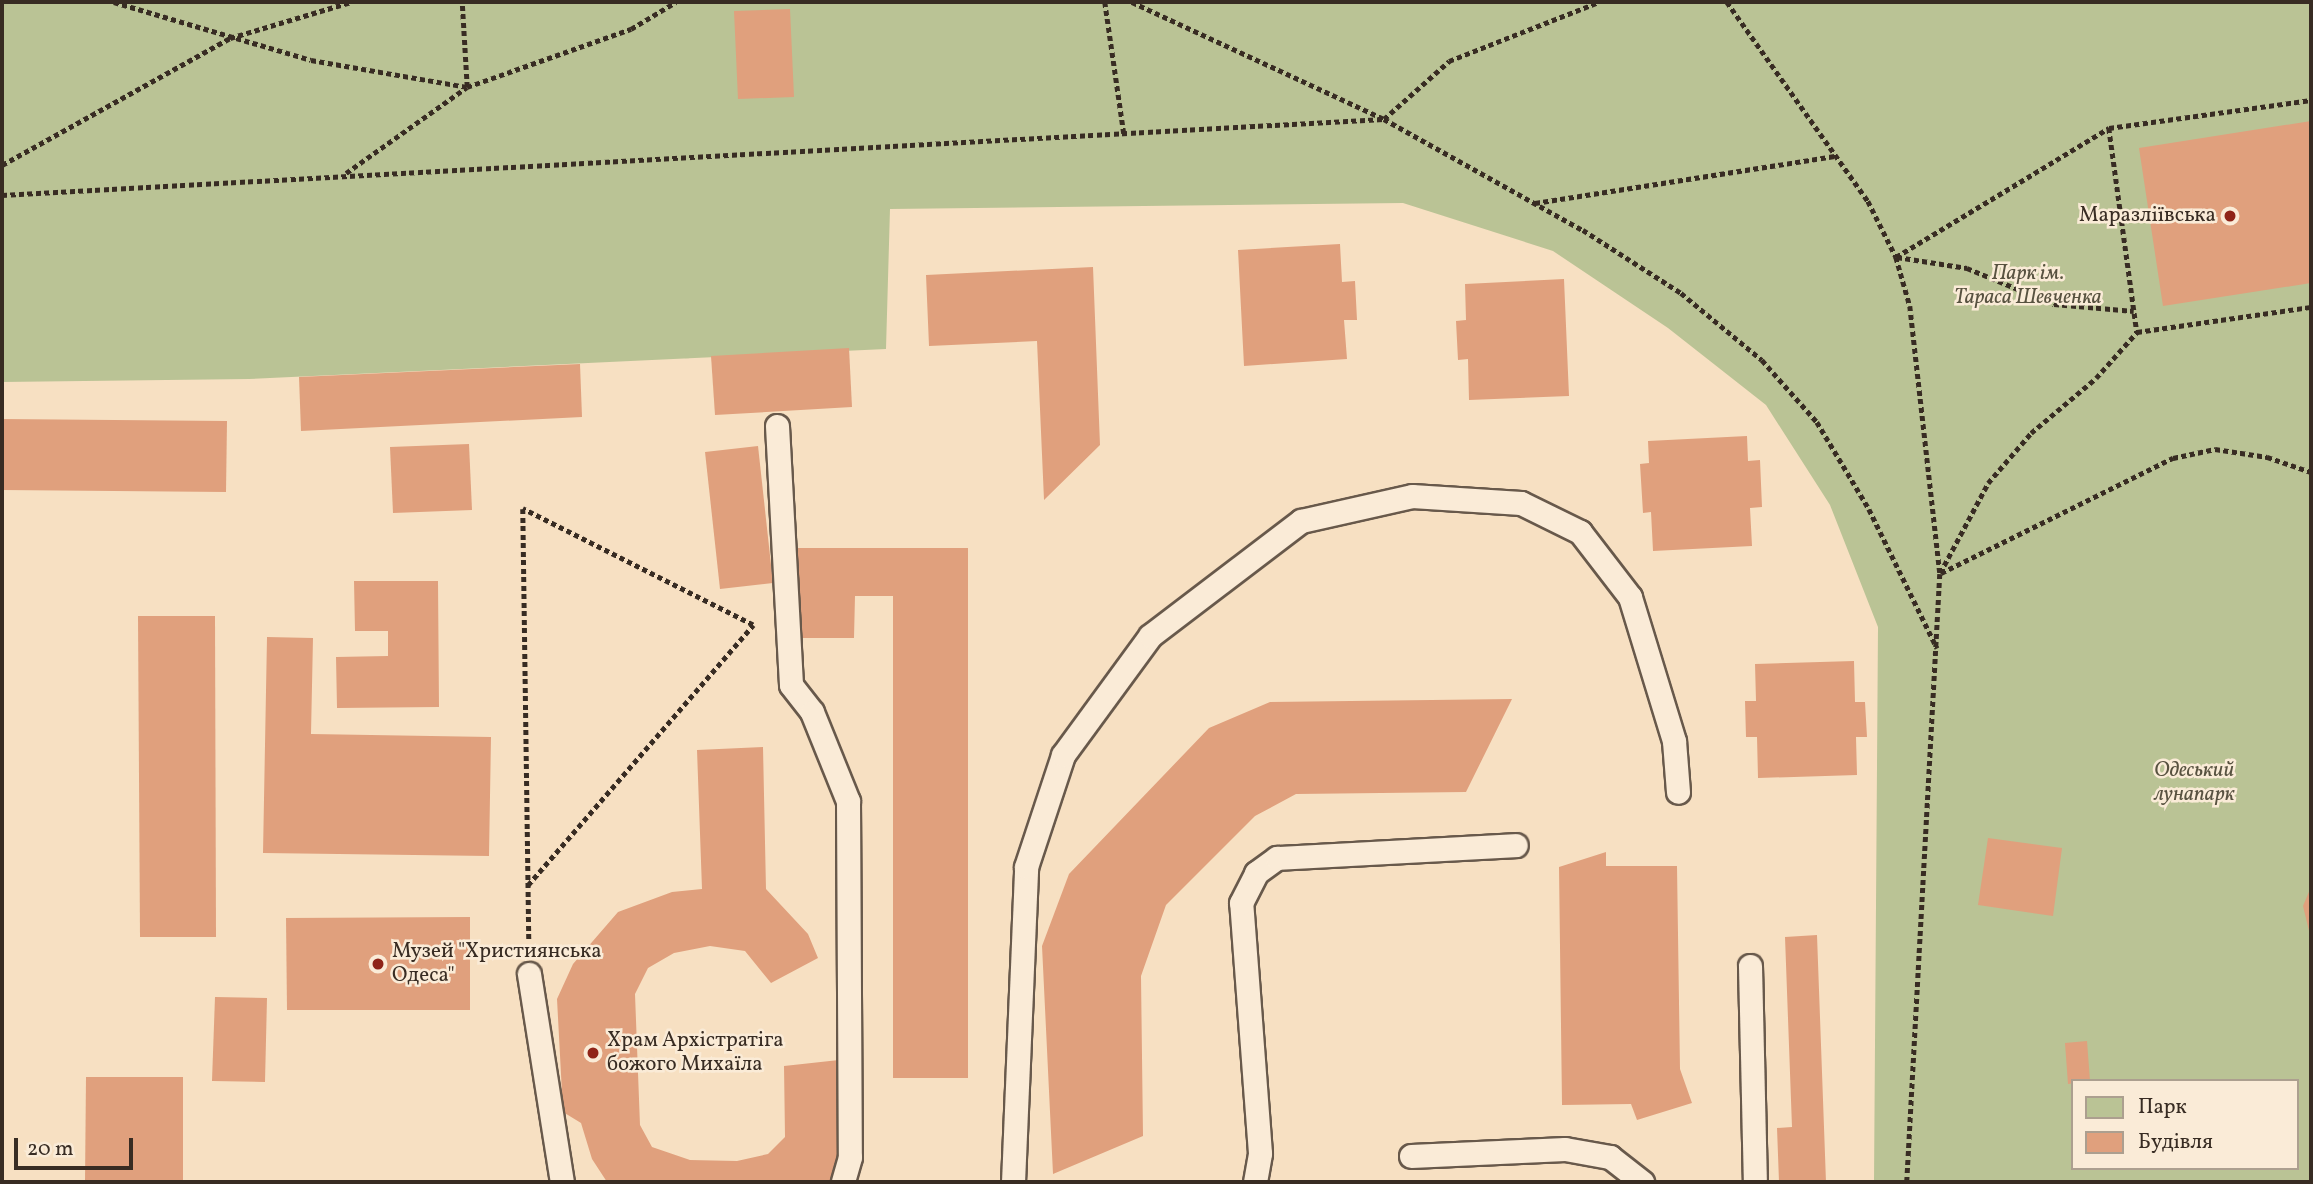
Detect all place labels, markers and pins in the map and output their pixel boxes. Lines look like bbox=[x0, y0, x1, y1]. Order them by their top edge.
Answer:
place label: Маразліївська bbox=[2079, 203, 2216, 229]
marker: Маразліївська bbox=[2222, 208, 2238, 224]
place label: Музей "Християнська Одеса" bbox=[392, 939, 602, 989]
marker: Музей "Християнська Одеса" bbox=[370, 956, 386, 972]
place label: Храм Архістратіга божого Михаїла bbox=[607, 1028, 784, 1078]
marker: Храм Архістратіга божого Михаїла bbox=[585, 1045, 601, 1061]

